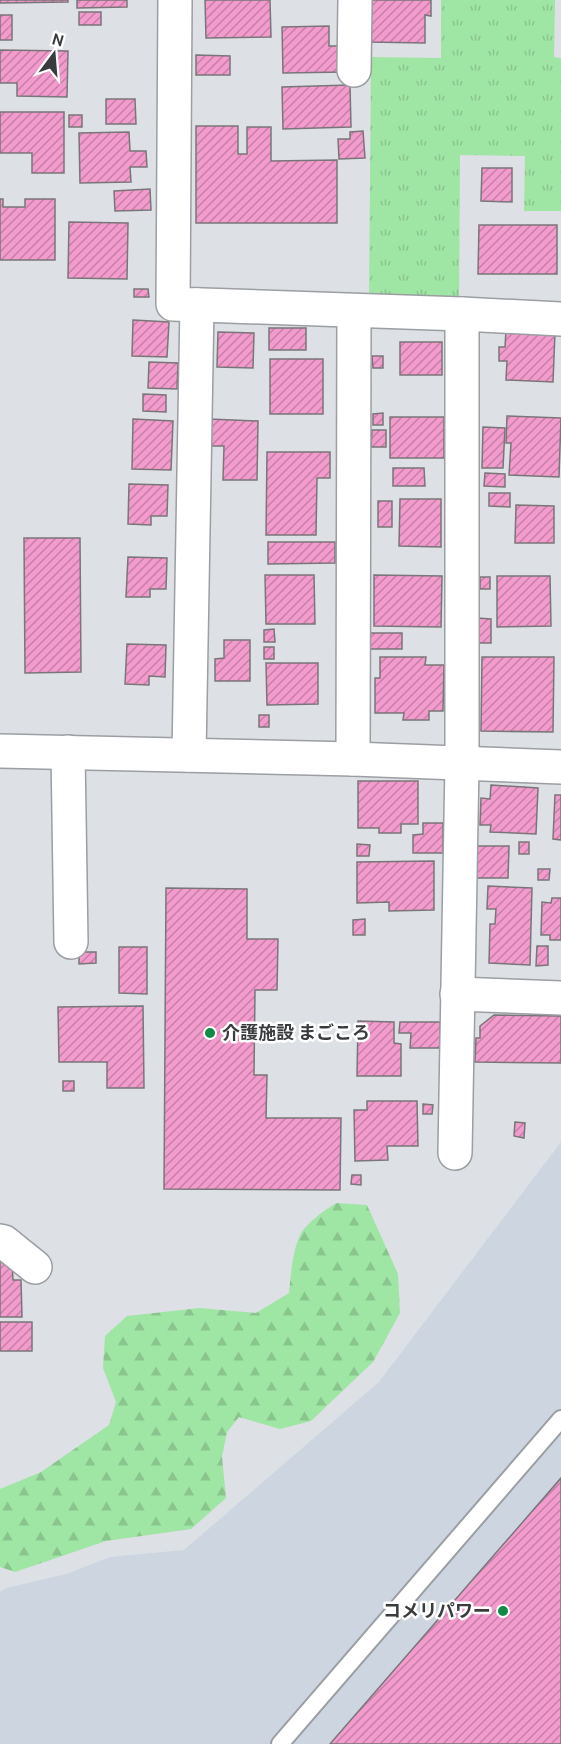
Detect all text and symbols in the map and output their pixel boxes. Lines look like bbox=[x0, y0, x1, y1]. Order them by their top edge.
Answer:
north arrow bbox=[24, 24, 84, 84]
text: N bbox=[50, 29, 66, 51]
place label: 介護施設 まごころ bbox=[222, 1022, 370, 1044]
marker: 介護施設 まごころ bbox=[203, 1026, 217, 1040]
place label: コメリパワー bbox=[383, 1600, 491, 1622]
marker: コメリパワー bbox=[496, 1604, 510, 1618]

